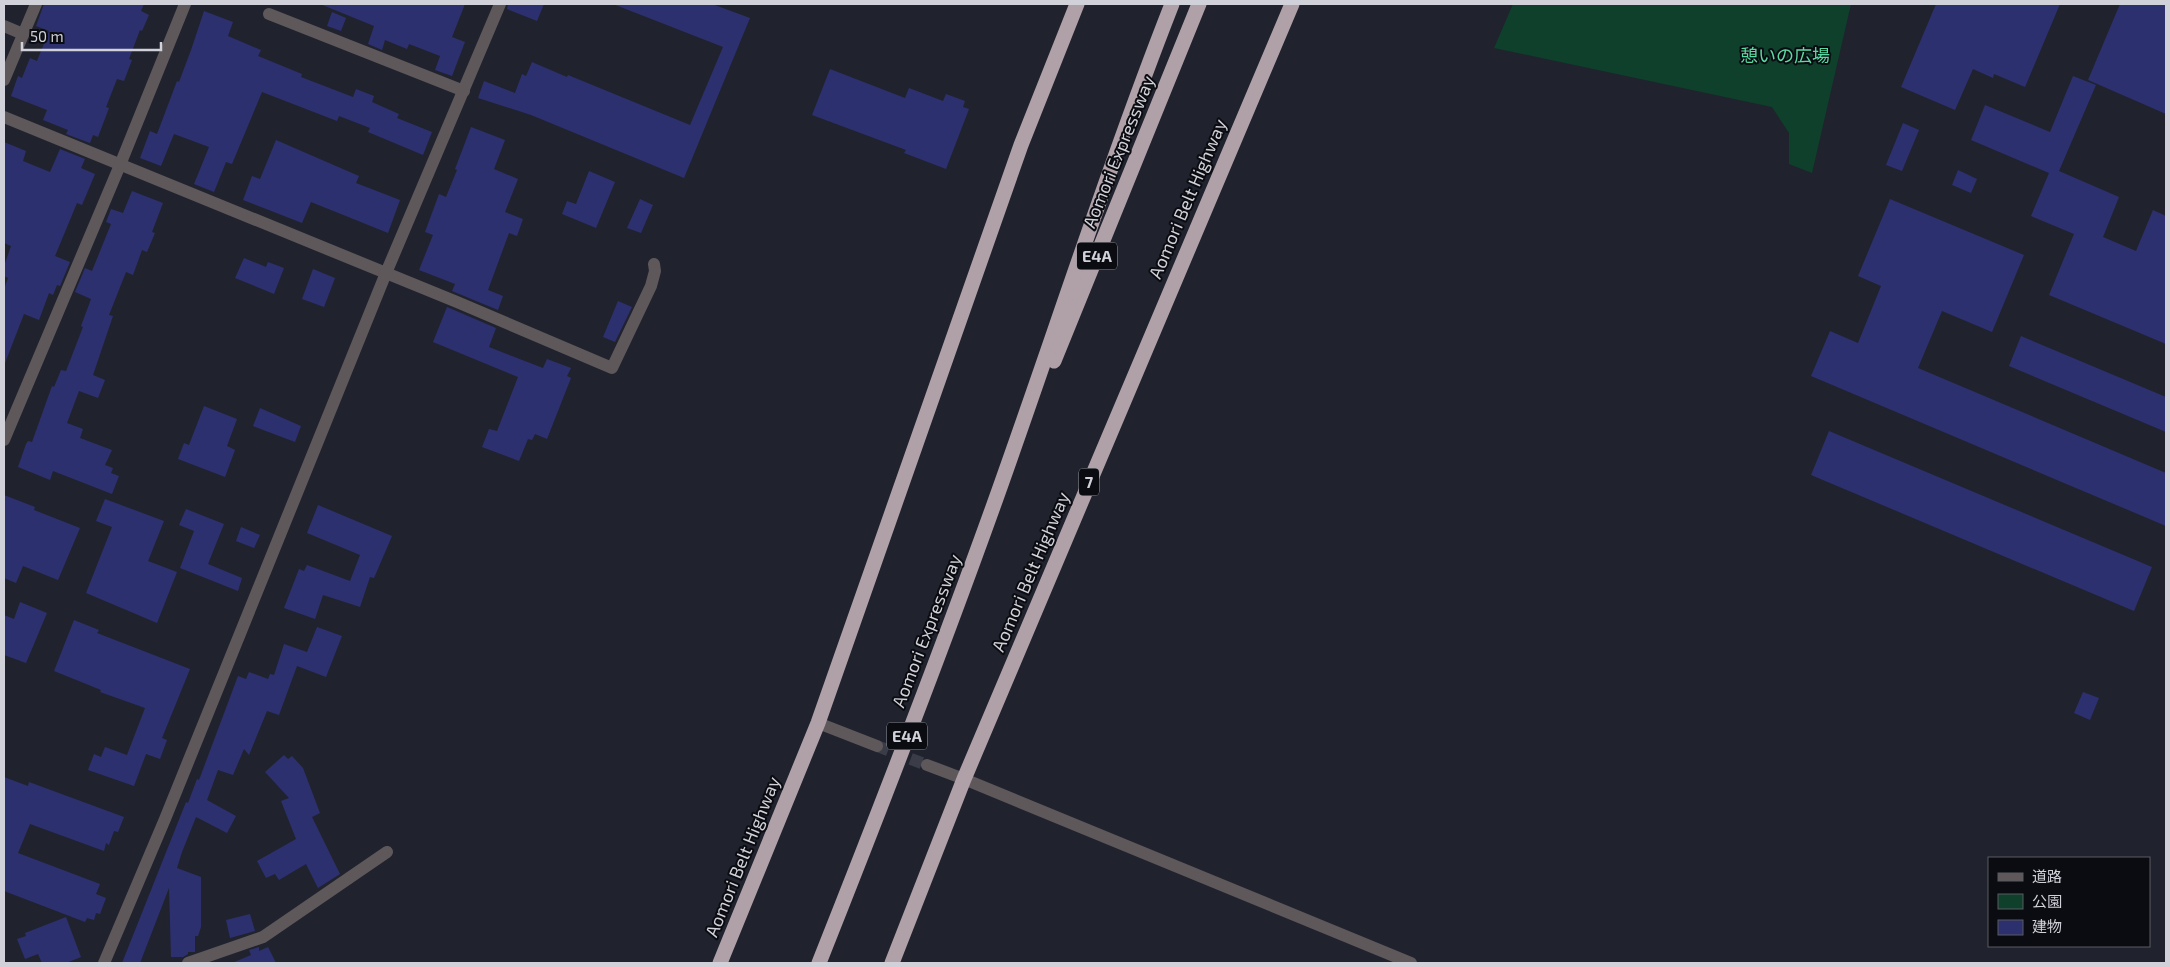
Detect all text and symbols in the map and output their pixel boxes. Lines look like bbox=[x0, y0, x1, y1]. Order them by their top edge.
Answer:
scale bar bbox=[22, 20, 161, 52]
text: 50 m bbox=[30, 27, 64, 45]
park label: 憩いの広場 bbox=[1740, 44, 1830, 66]
street label: Aomori Expressway bbox=[1077, 72, 1159, 231]
street label: Aomori Belt Highway bbox=[1144, 115, 1231, 282]
road number: E4A bbox=[1077, 242, 1117, 270]
road number: 7 bbox=[1079, 468, 1099, 496]
street label: Aomori Belt Highway bbox=[987, 488, 1074, 655]
street label: Aomori Expressway bbox=[887, 551, 966, 710]
road number: E4A bbox=[887, 722, 927, 749]
street label: Aomori Belt Highway bbox=[700, 773, 785, 940]
legend bbox=[1988, 857, 2150, 947]
text: 道路 bbox=[2032, 867, 2062, 885]
text: 公園 bbox=[2032, 892, 2062, 910]
text: 建物 bbox=[2032, 917, 2062, 935]

